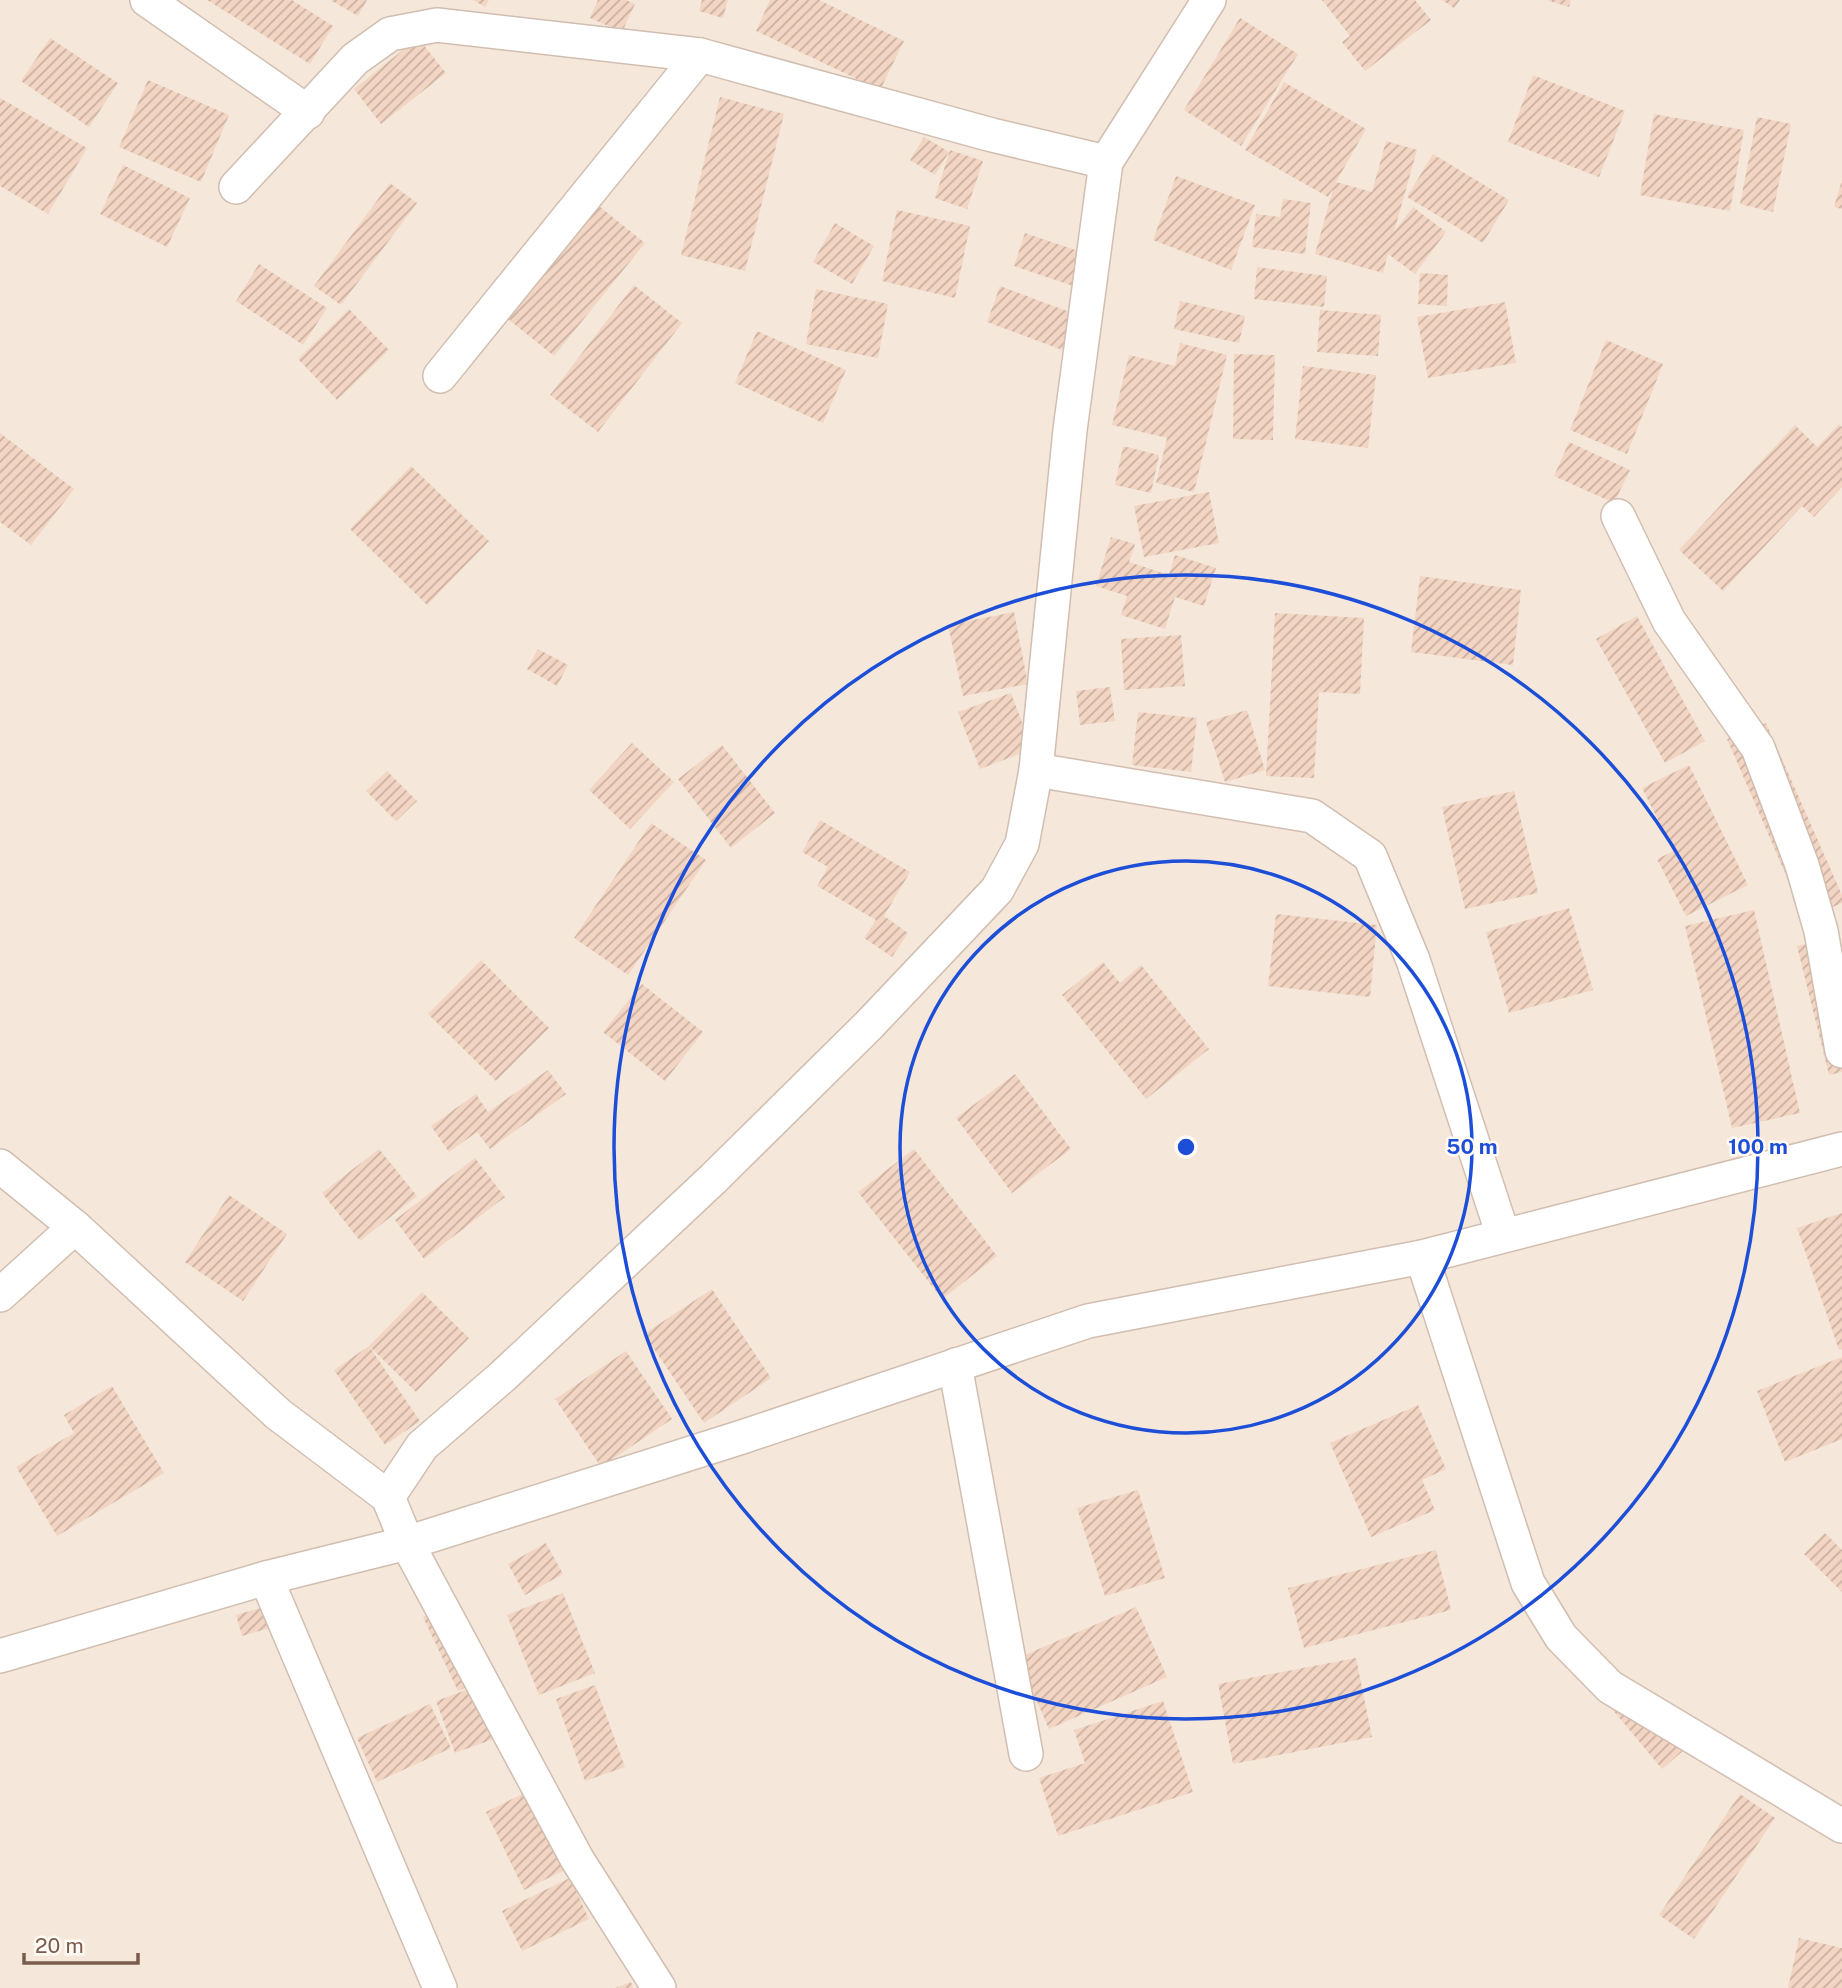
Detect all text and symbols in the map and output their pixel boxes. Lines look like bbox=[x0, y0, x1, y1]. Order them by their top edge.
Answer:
text: 50 m bbox=[1446, 1134, 1498, 1159]
text: 100 m bbox=[1728, 1134, 1788, 1159]
centre of rings bbox=[1174, 1135, 1198, 1159]
scale bar bbox=[24, 1922, 138, 1966]
text: 20 m bbox=[35, 1933, 84, 1958]

